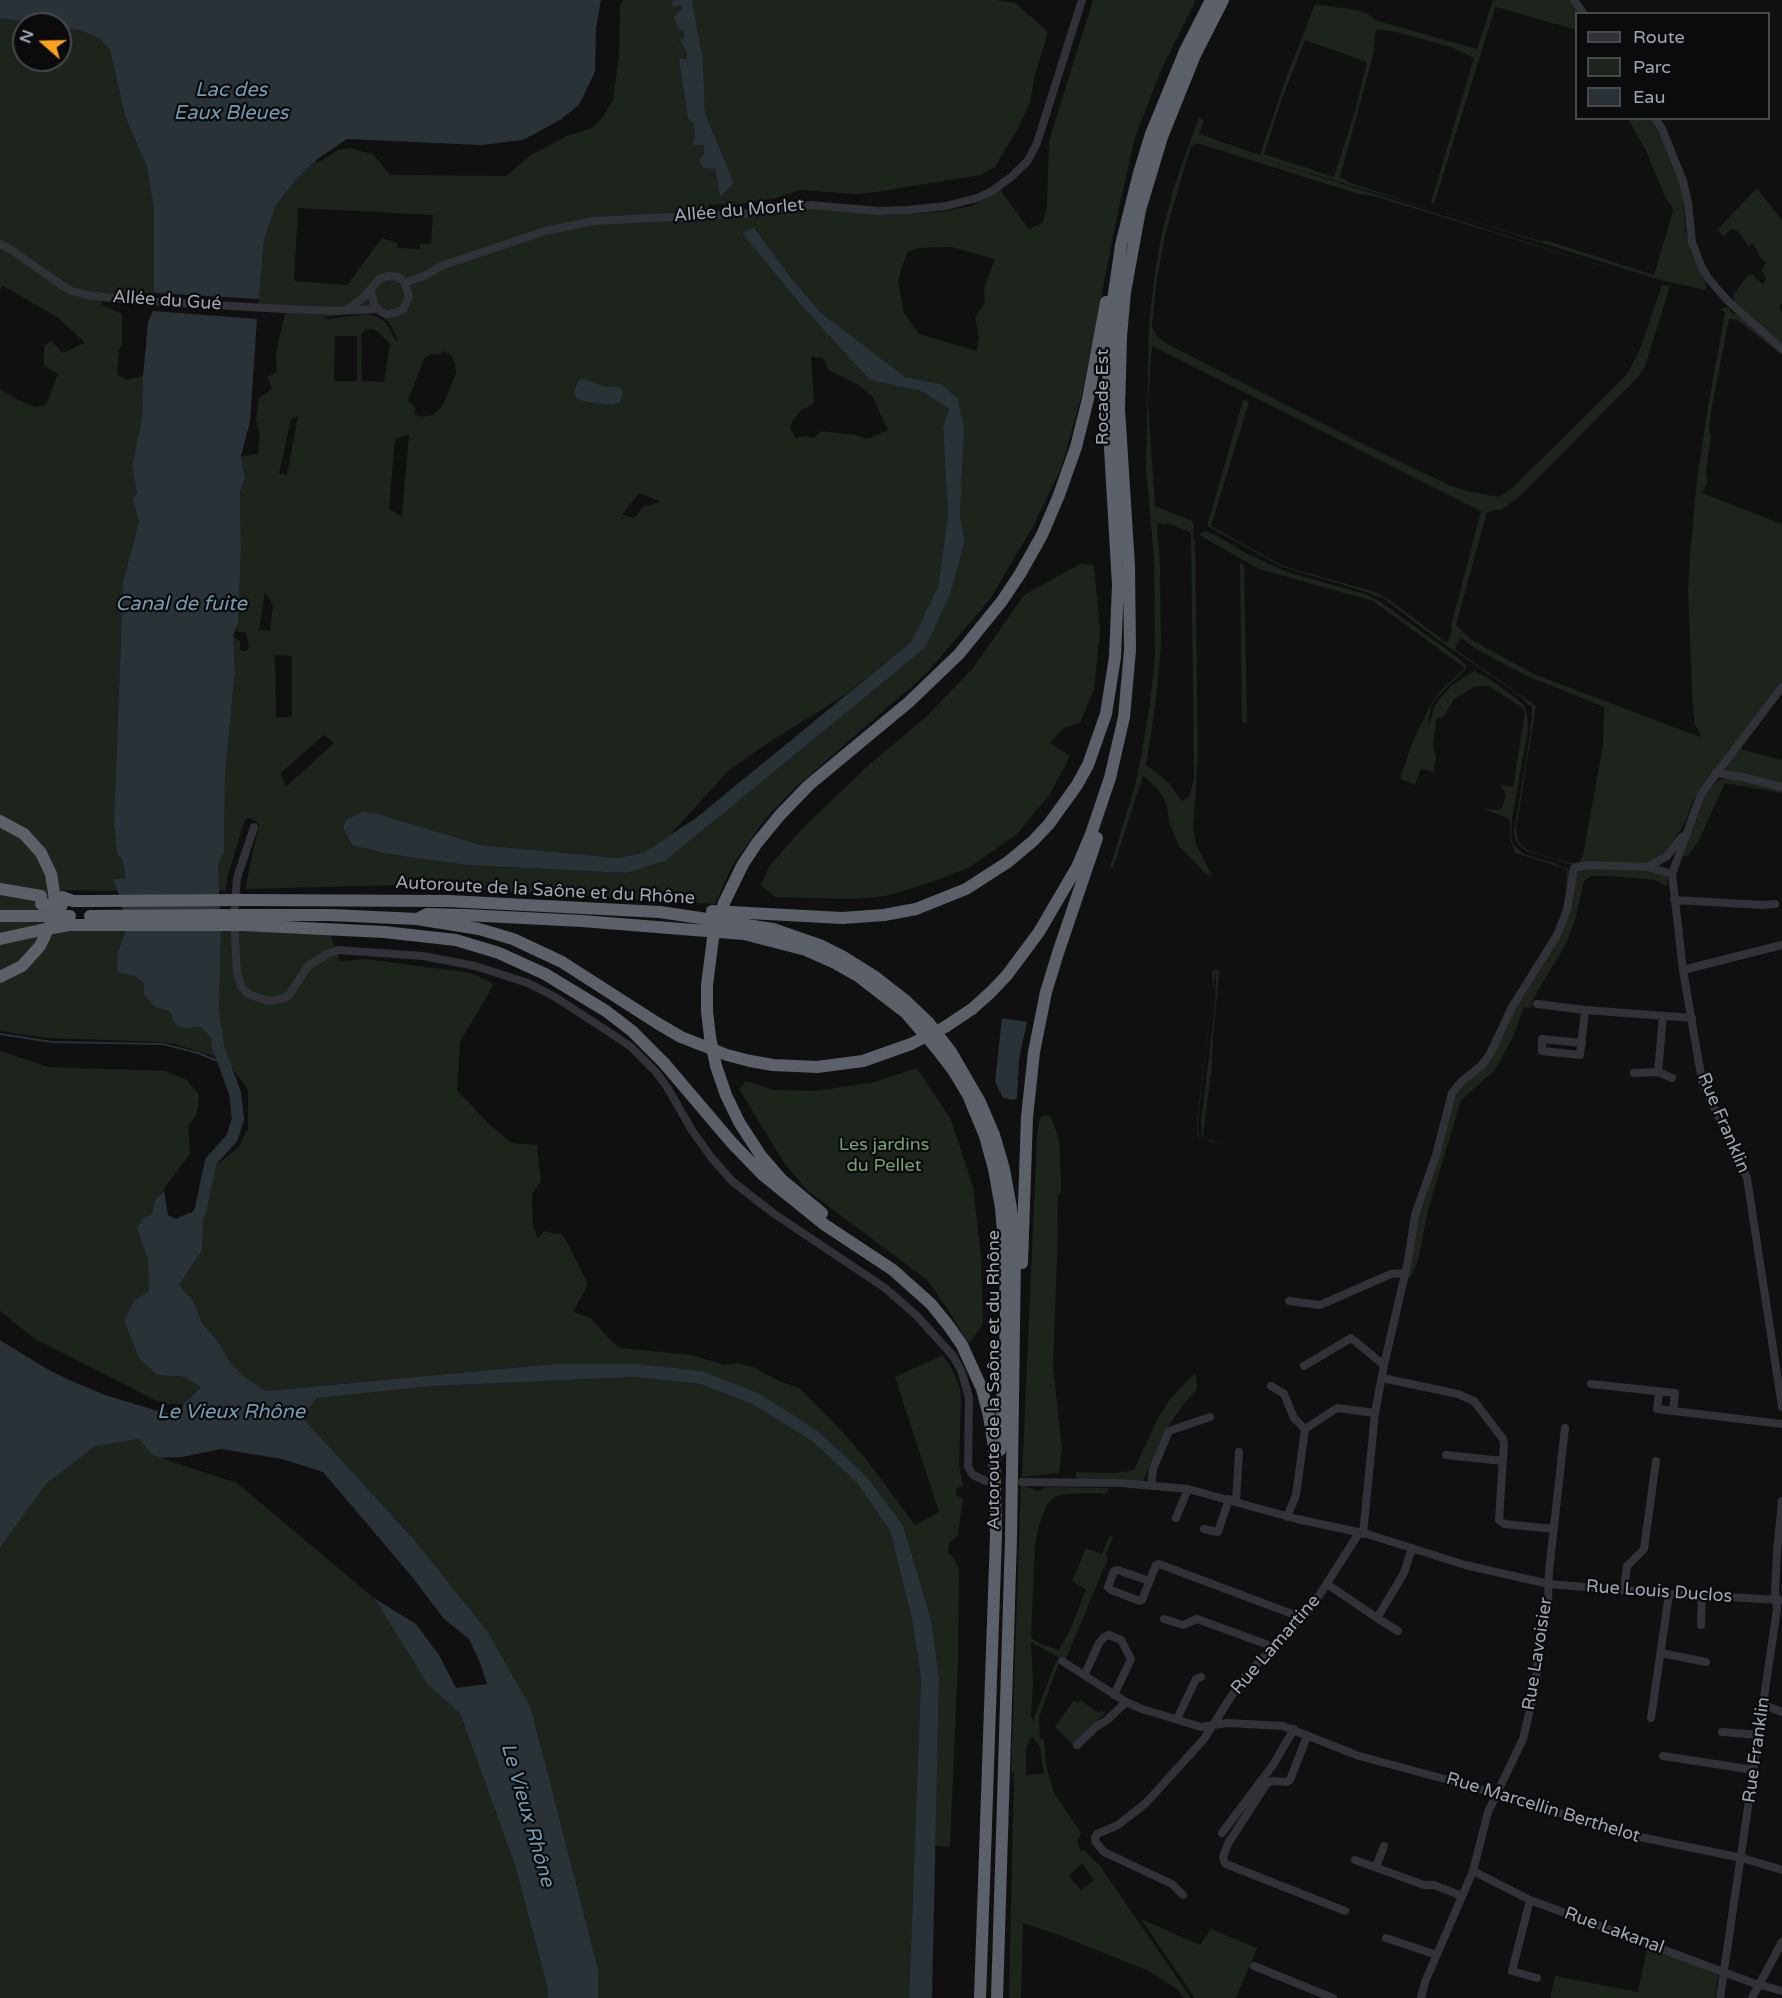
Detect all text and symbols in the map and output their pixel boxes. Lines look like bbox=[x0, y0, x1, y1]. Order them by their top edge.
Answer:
north arrow bbox=[12, 12, 72, 72]
legend bbox=[1575, 12, 1770, 120]
text: Route bbox=[1633, 26, 1685, 48]
text: N bbox=[15, 27, 39, 46]
text: Parc bbox=[1633, 56, 1671, 78]
water label: Lac des Eaux Bleues bbox=[174, 79, 288, 126]
text: Eau bbox=[1633, 86, 1665, 108]
street label: Allée du Morlet bbox=[673, 195, 805, 227]
street label: Allée du Gué bbox=[112, 286, 222, 316]
street label: Rocade Est bbox=[1092, 349, 1114, 445]
water label: Canal de fuite bbox=[115, 593, 247, 617]
street label: Autoroute de la Saône et du Rhône bbox=[395, 872, 695, 910]
street label: Rue Franklin bbox=[1692, 1070, 1754, 1176]
park label: Les jardins du Pellet bbox=[839, 1134, 929, 1176]
street label: Autoroute de la Saône et du Rhône bbox=[983, 1230, 1005, 1530]
water label: Le Vieux Rhône bbox=[157, 1401, 305, 1425]
street label: Rue Louis Duclos bbox=[1585, 1576, 1733, 1608]
street label: Rue Lamartine bbox=[1227, 1591, 1325, 1699]
street label: Rue Lavoisier bbox=[1518, 1596, 1558, 1712]
street label: Rue Franklin bbox=[1739, 1696, 1775, 1804]
water label: Le Vieux Rhône bbox=[495, 1741, 559, 1889]
street label: Rue Marcellin Berthelot bbox=[1444, 1768, 1642, 1848]
street label: Rue Lakanal bbox=[1561, 1903, 1667, 1959]

